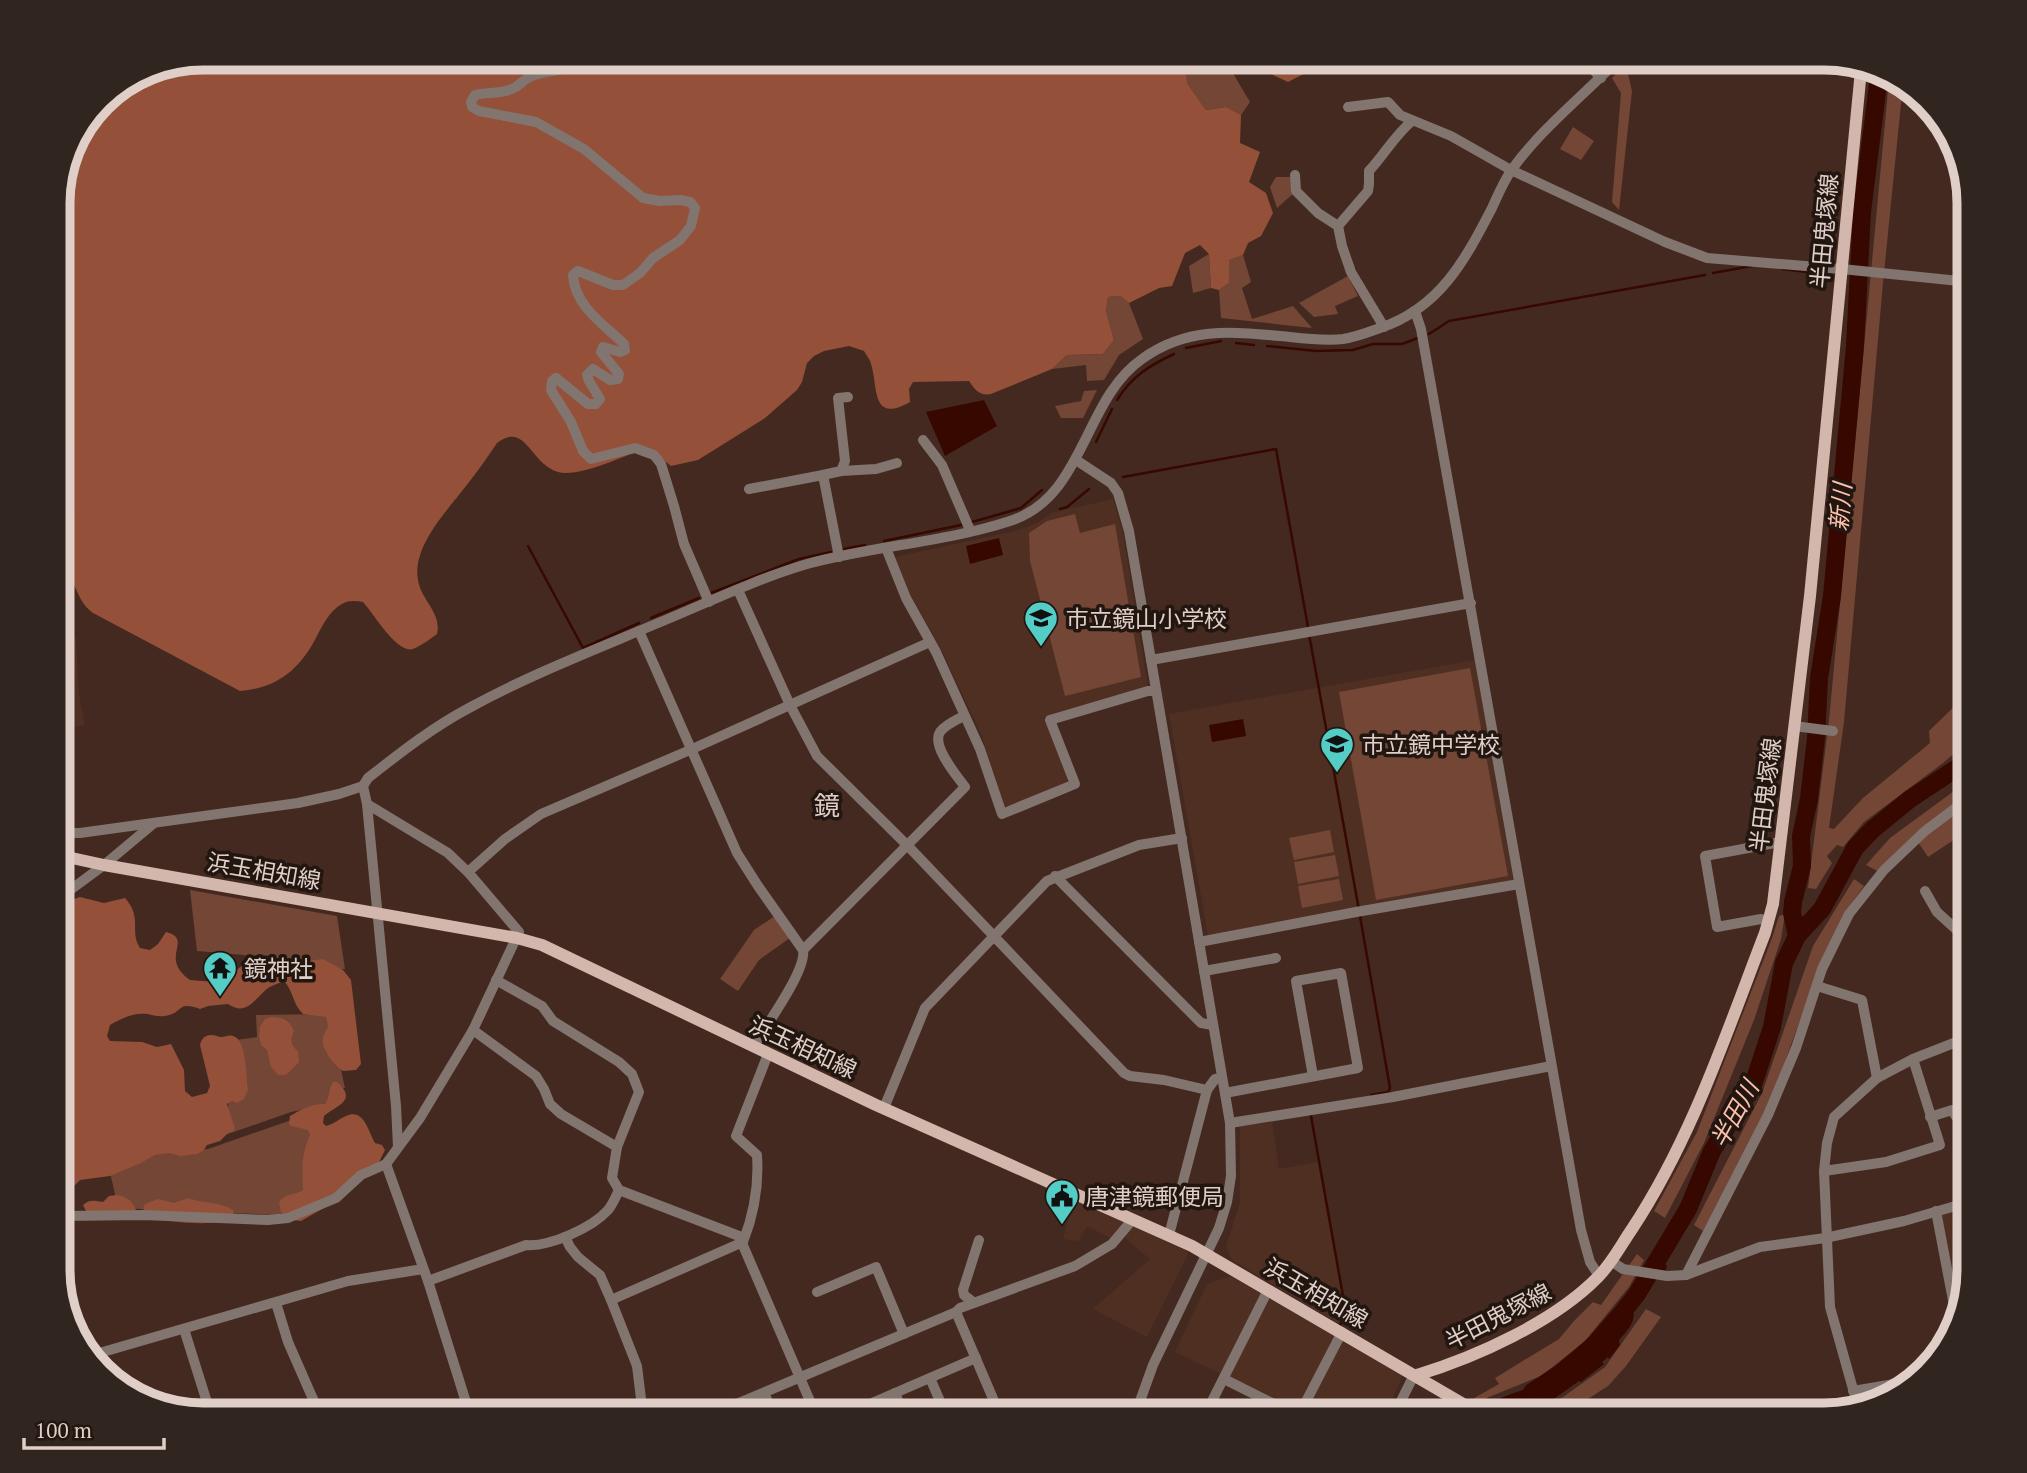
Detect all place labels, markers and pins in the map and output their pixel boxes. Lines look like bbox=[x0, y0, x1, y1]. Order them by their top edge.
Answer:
school or university icon: 市立鏡山小学校 bbox=[1022, 599, 1060, 648]
place label: 市立鏡山小学校 bbox=[1066, 603, 1227, 634]
school or university icon: 市立鏡中学校 bbox=[1318, 725, 1356, 774]
place label: 市立鏡中学校 bbox=[1362, 729, 1500, 760]
temple icon: 鏡神社 bbox=[201, 949, 239, 998]
place label: 鏡神社 bbox=[244, 953, 313, 984]
public building icon: 唐津鏡郵便局 bbox=[1043, 1177, 1081, 1226]
place label: 唐津鏡郵便局 bbox=[1086, 1181, 1224, 1212]

